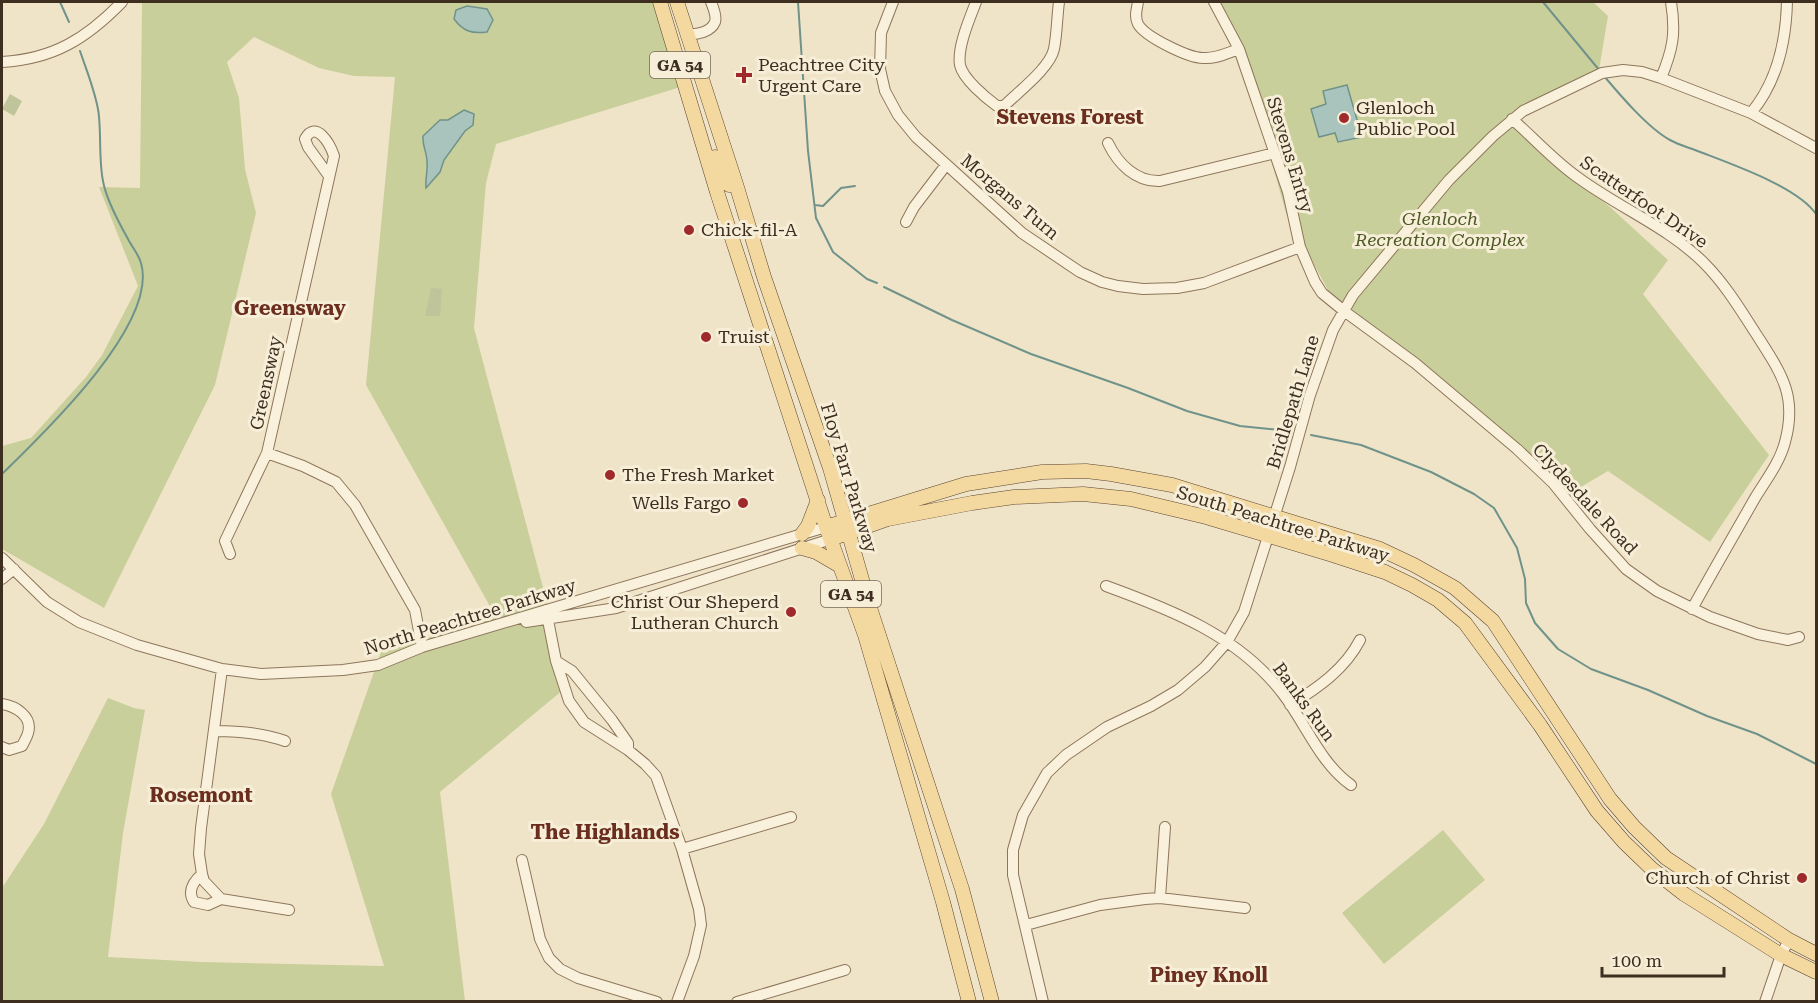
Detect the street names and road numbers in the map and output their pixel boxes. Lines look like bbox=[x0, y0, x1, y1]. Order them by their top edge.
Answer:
road number: GA 54 bbox=[650, 52, 710, 78]
street label: Stevens Entry bbox=[1263, 94, 1318, 216]
street label: Morgans Turn bbox=[957, 149, 1064, 244]
street label: Scatterfoot Drive bbox=[1577, 151, 1712, 252]
street label: Bridlepath Lane bbox=[1262, 332, 1323, 471]
street label: Greensway bbox=[245, 334, 286, 432]
street label: Floy Farr Parkway bbox=[817, 401, 882, 556]
street label: Clydesdale Road bbox=[1529, 439, 1643, 559]
street label: South Peachtree Parkway bbox=[1174, 481, 1392, 566]
street label: North Peachtree Parkway bbox=[361, 574, 579, 659]
road number: GA 54 bbox=[821, 581, 881, 607]
street label: Banks Run bbox=[1269, 658, 1340, 746]

